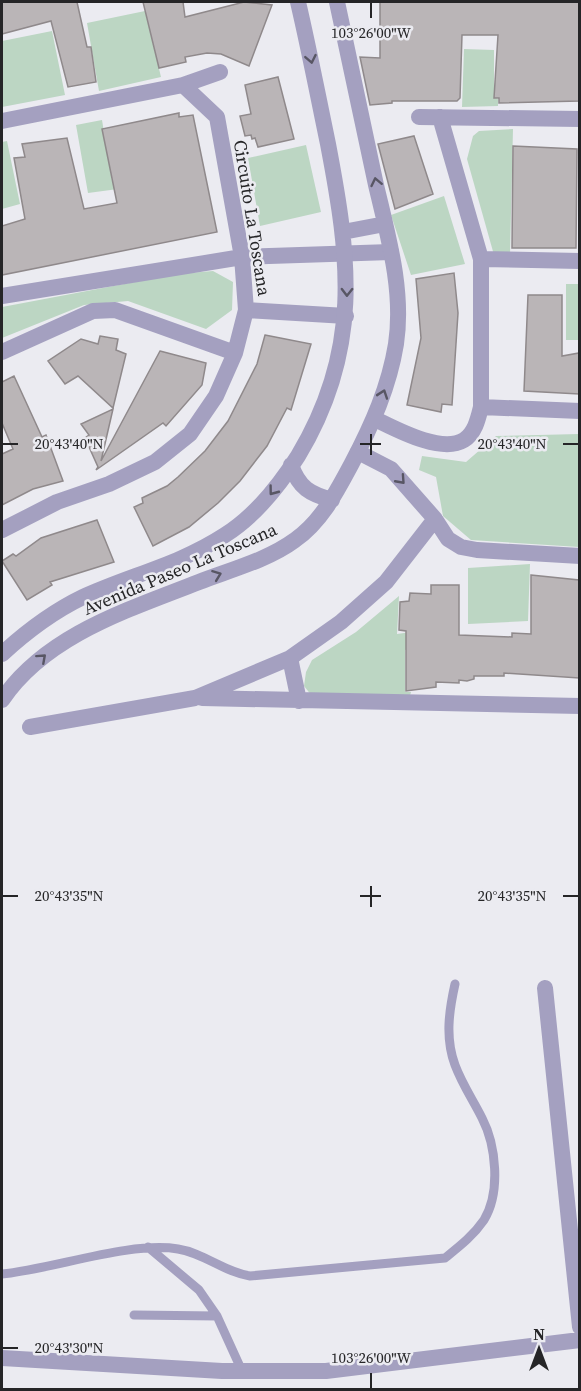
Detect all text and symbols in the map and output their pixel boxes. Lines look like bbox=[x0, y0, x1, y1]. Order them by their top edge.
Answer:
text: 103°26'00"W bbox=[331, 22, 412, 43]
one-way arrow bbox=[304, 53, 317, 63]
street label: Circuito La Toscana bbox=[228, 138, 277, 299]
one-way arrow bbox=[370, 178, 383, 188]
one-way arrow bbox=[340, 288, 353, 297]
one-way arrow bbox=[376, 390, 388, 400]
text: 20°43'40"N bbox=[34, 433, 104, 454]
text: 20°43'40"N bbox=[477, 433, 547, 454]
one-way arrow bbox=[394, 473, 405, 484]
one-way arrow bbox=[269, 484, 280, 495]
street label: Avenida Paseo La Toscana bbox=[79, 516, 281, 621]
one-way arrow bbox=[211, 570, 222, 583]
one-way arrow bbox=[35, 654, 46, 665]
text: 20°43'35"N bbox=[34, 885, 104, 906]
text: 20°43'35"N bbox=[477, 885, 547, 906]
north arrow bbox=[509, 1319, 569, 1379]
text: N bbox=[533, 1323, 545, 1345]
text: 20°43'30"N bbox=[34, 1337, 104, 1358]
text: 103°26'00"W bbox=[331, 1347, 412, 1368]

